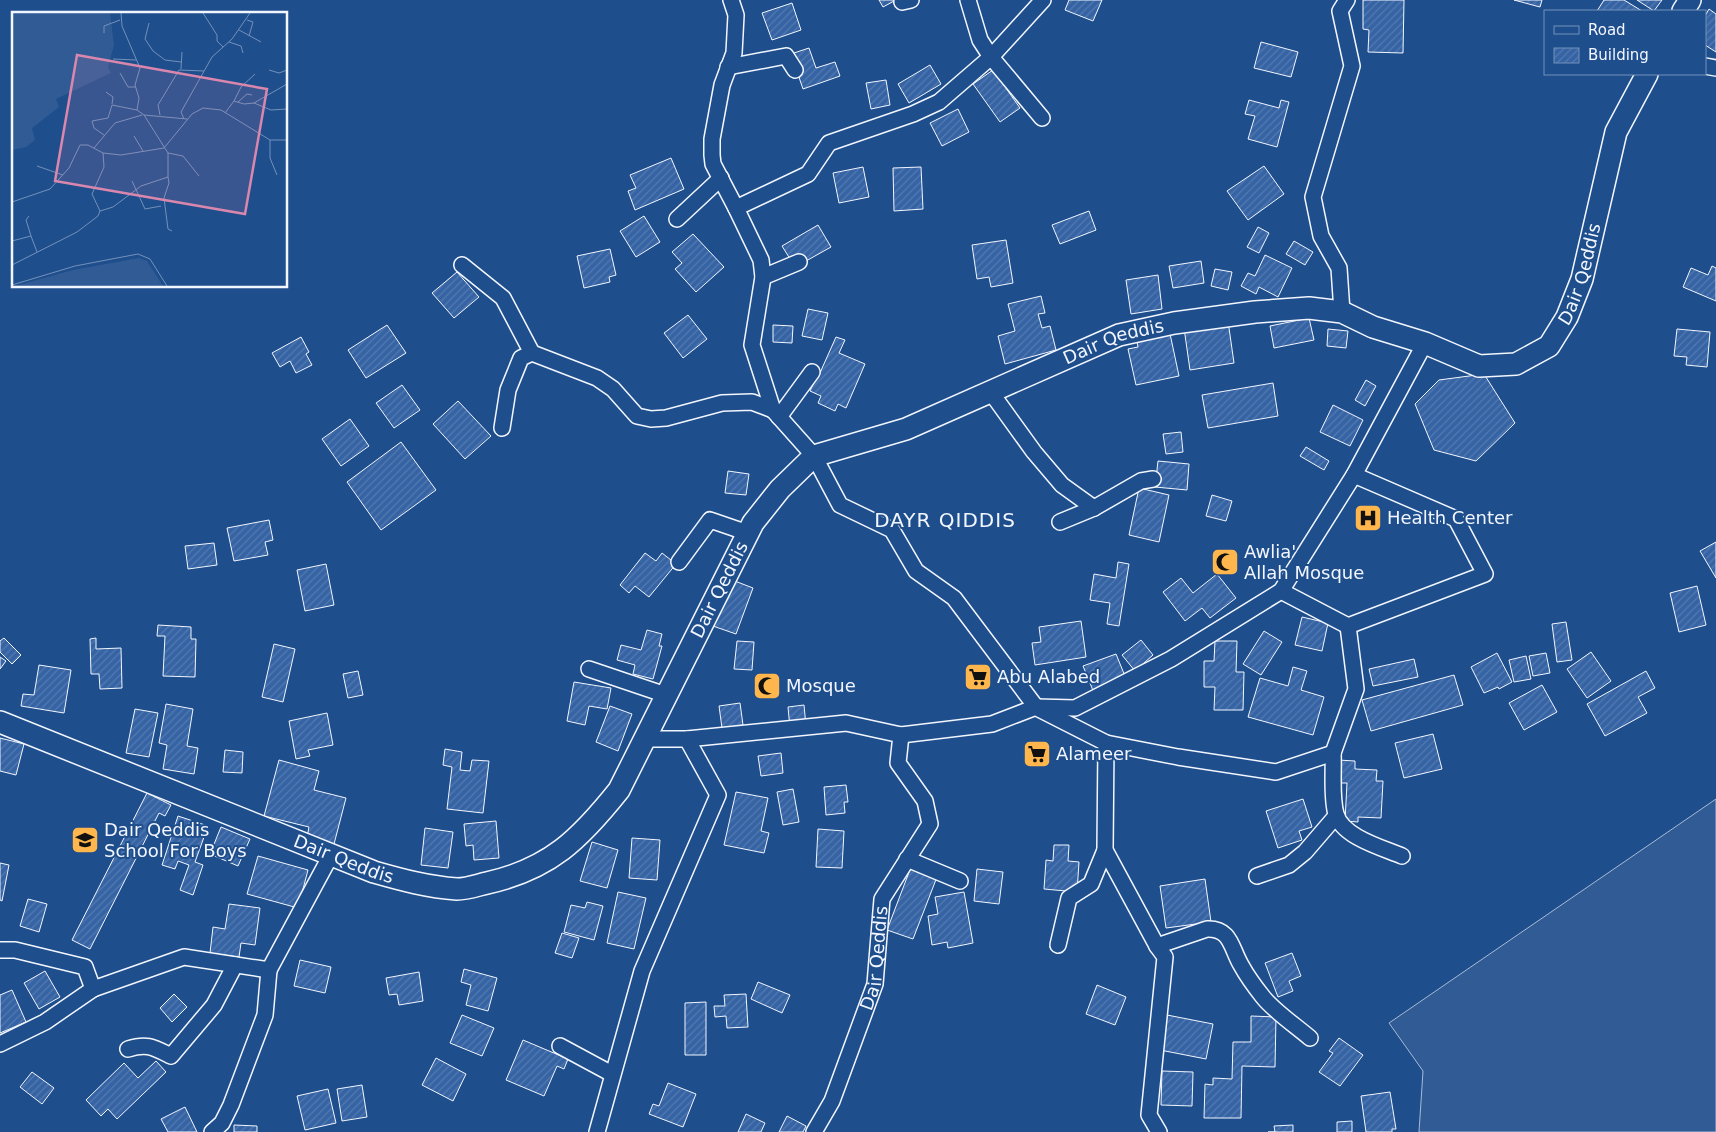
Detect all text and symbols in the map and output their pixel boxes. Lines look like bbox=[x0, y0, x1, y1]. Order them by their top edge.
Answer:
legend bbox=[1544, 10, 1706, 75]
inset map bbox=[12, 12, 288, 288]
text: Road bbox=[1588, 21, 1626, 39]
text: Building bbox=[1588, 46, 1649, 64]
street label: Dair Qeddis bbox=[1554, 221, 1605, 329]
street label: Dair Qeddis bbox=[1060, 315, 1166, 368]
hospital icon: Health Center bbox=[1353, 503, 1383, 533]
place label: Health Center bbox=[1387, 507, 1513, 528]
district label: DAYR QIDDIS bbox=[874, 508, 1016, 532]
street label: Dair Qeddis bbox=[686, 538, 752, 641]
place label: Awlia' Allah Mosque bbox=[1244, 541, 1364, 583]
mosque icon: Awlia' Allah Mosque bbox=[1210, 547, 1240, 577]
supermarket icon: Abu Alabed bbox=[963, 662, 993, 692]
place label: Abu Alabed bbox=[997, 666, 1100, 687]
mosque icon: Mosque bbox=[752, 671, 782, 701]
place label: Mosque bbox=[786, 675, 856, 696]
supermarket icon: Alameer bbox=[1022, 739, 1052, 769]
place label: Alameer bbox=[1056, 743, 1132, 764]
place label: Dair Qeddis School For Boys bbox=[104, 819, 247, 861]
school or university icon: Dair Qeddis School For Boys bbox=[70, 825, 100, 855]
street label: Dair Qeddis bbox=[291, 830, 396, 887]
street label: Dair Qeddis bbox=[855, 905, 891, 1013]

